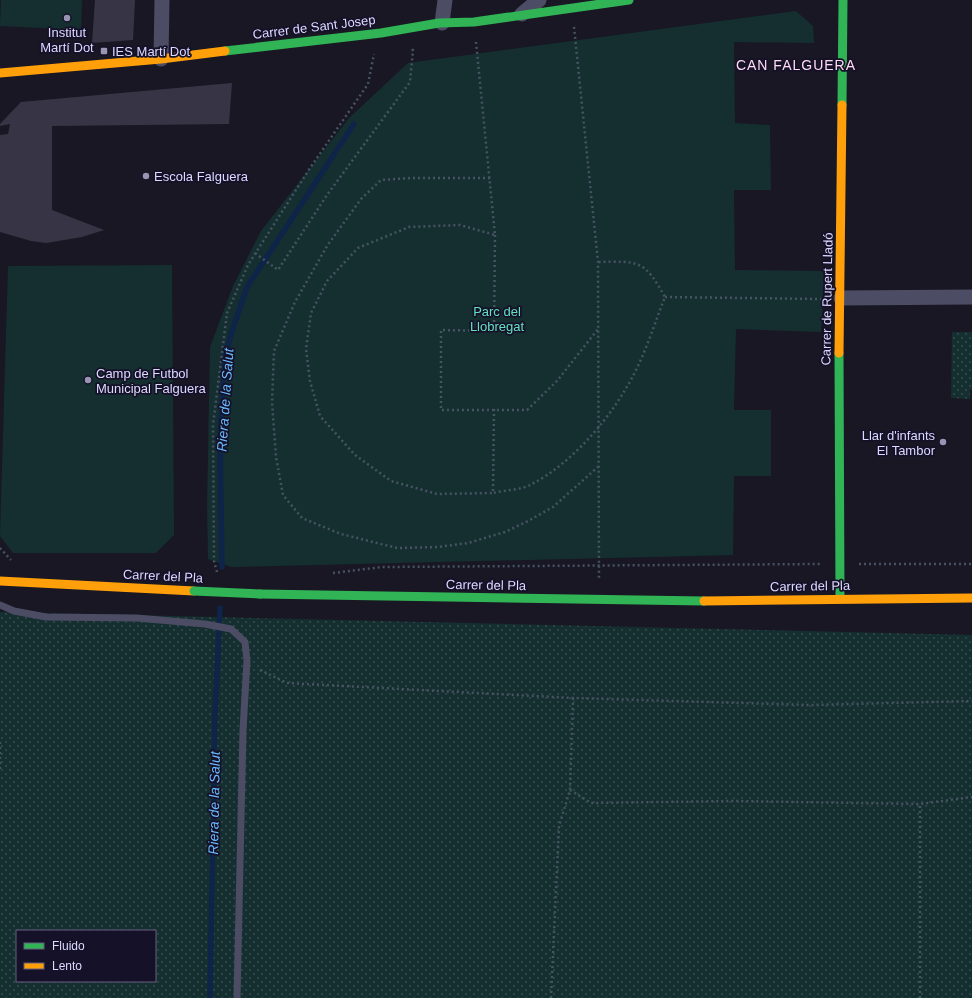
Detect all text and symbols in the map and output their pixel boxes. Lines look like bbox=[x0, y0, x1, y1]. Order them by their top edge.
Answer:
street label: Carrer de Sant Josep bbox=[252, 12, 376, 42]
marker: Institut Martí Dot bbox=[62, 13, 72, 23]
place label: Institut Martí Dot bbox=[40, 25, 94, 55]
place label: IES Martí Dot bbox=[112, 44, 190, 59]
marker: IES Martí Dot bbox=[99, 46, 109, 56]
district label: CAN FALGUERA bbox=[736, 57, 856, 73]
place label: Escola Falguera bbox=[154, 169, 249, 184]
marker: Escola Falguera bbox=[141, 171, 151, 181]
street label: Carrer de Rupert Lladó bbox=[818, 232, 836, 366]
park label: Parc del Llobregat bbox=[470, 304, 524, 334]
water label: Riera de la Salut bbox=[213, 347, 237, 452]
place label: Camp de Futbol Municipal Falguera bbox=[96, 366, 207, 396]
marker: Camp de Futbol Municipal Falguera bbox=[83, 375, 93, 385]
place label: Llar d'infants El Tambor bbox=[862, 428, 936, 458]
marker: Llar d'infants El Tambor bbox=[938, 437, 948, 447]
street label: Carrer del Pla bbox=[123, 566, 204, 586]
street label: Carrer del Pla bbox=[446, 577, 527, 593]
street label: Carrer del Pla bbox=[770, 578, 851, 594]
water label: Riera de la Salut bbox=[205, 750, 223, 855]
legend bbox=[16, 930, 156, 982]
text: Fluido bbox=[52, 939, 85, 953]
text: Lento bbox=[52, 959, 82, 973]

